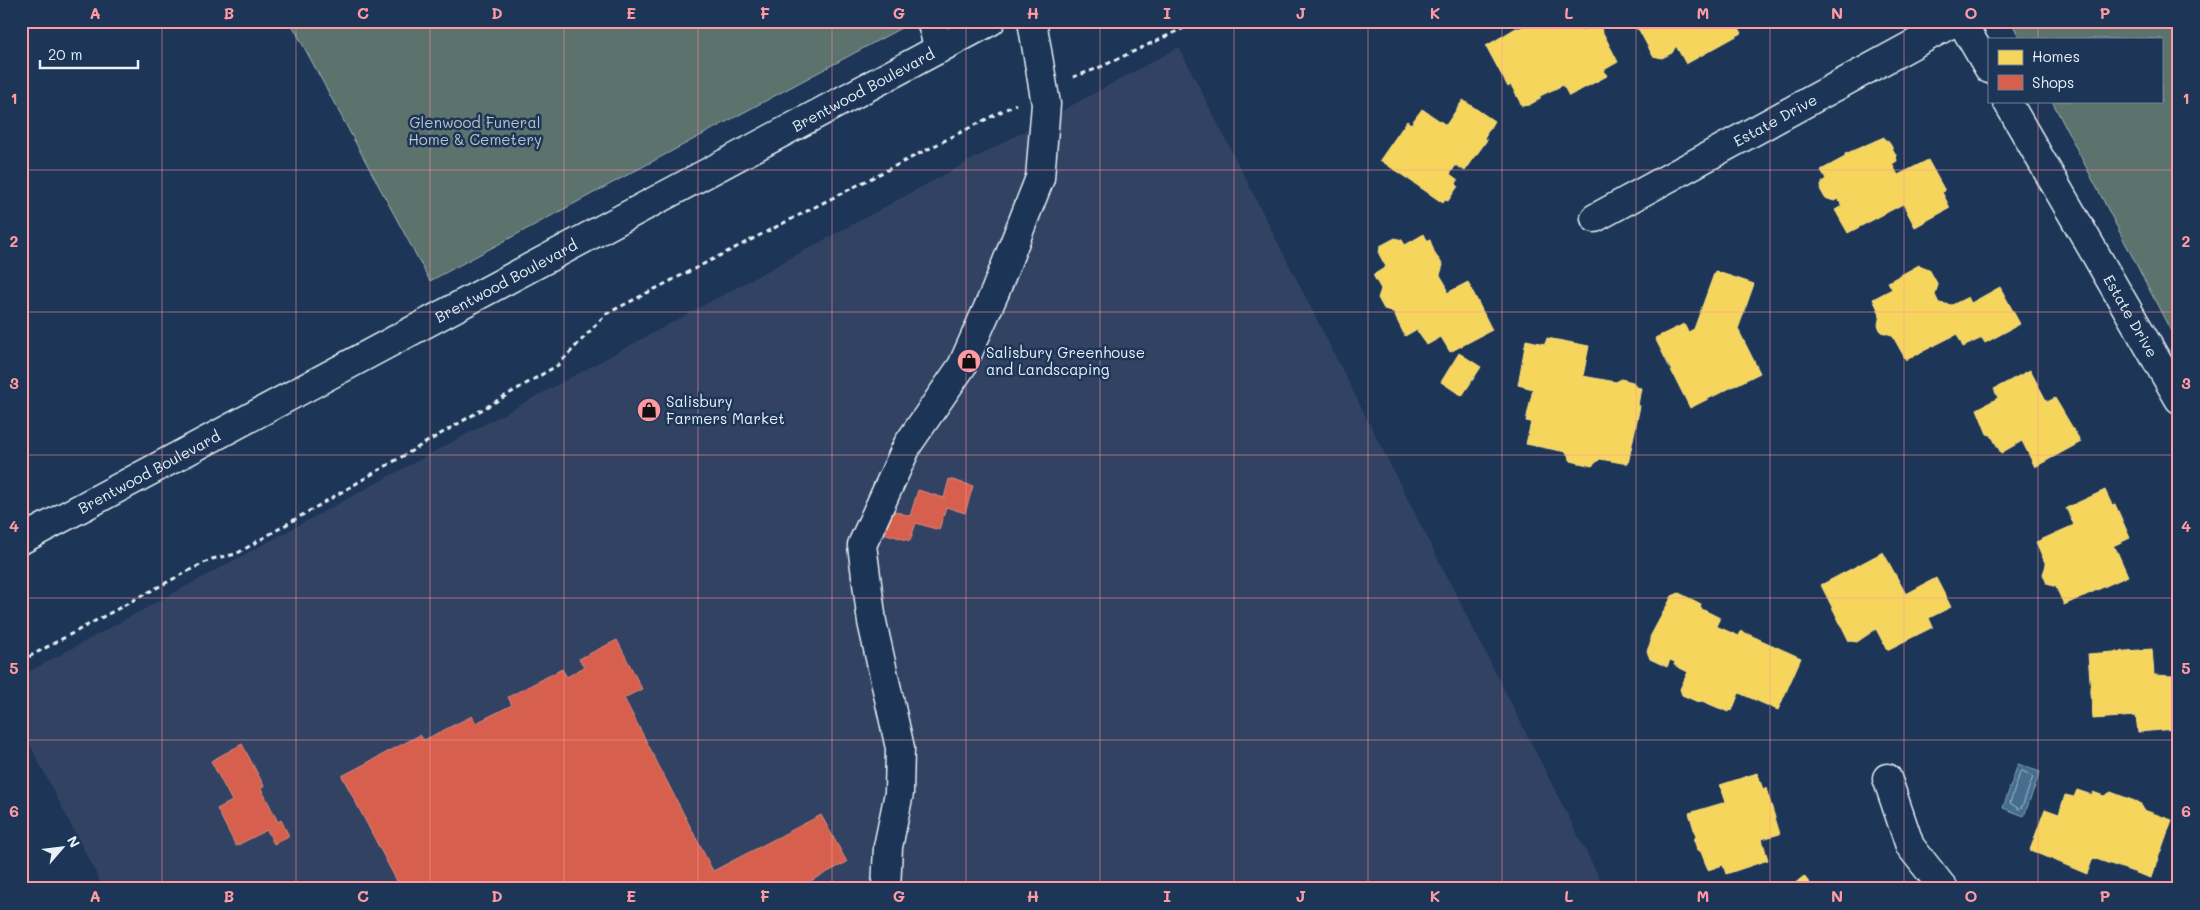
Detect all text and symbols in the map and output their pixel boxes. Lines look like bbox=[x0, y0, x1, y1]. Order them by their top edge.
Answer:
text: A bbox=[89, 2, 101, 23]
text: B bbox=[224, 2, 234, 23]
text: C bbox=[357, 2, 369, 23]
text: D bbox=[491, 2, 503, 23]
text: E bbox=[626, 2, 636, 23]
text: F bbox=[760, 2, 770, 23]
text: G bbox=[893, 2, 905, 23]
text: H bbox=[1027, 2, 1039, 23]
text: I bbox=[1163, 2, 1171, 23]
text: J bbox=[1296, 2, 1306, 23]
text: K bbox=[1430, 2, 1440, 23]
text: L bbox=[1564, 2, 1574, 23]
text: M bbox=[1697, 2, 1709, 23]
text: N bbox=[1831, 2, 1843, 23]
text: O bbox=[1965, 2, 1978, 23]
text: P bbox=[2100, 2, 2111, 23]
scale bar bbox=[40, 38, 138, 70]
legend bbox=[1988, 38, 2162, 102]
street label: Brentwood Boulevard bbox=[788, 43, 938, 136]
text: 20 m bbox=[48, 44, 82, 64]
text: Homes bbox=[2032, 46, 2080, 66]
text: Shops bbox=[2032, 72, 2074, 92]
text: 1 bbox=[10, 87, 18, 108]
text: 1 bbox=[2182, 87, 2190, 108]
street label: Estate Drive bbox=[1730, 89, 1820, 151]
park label: Glenwood Funeral Home & Cemetery bbox=[408, 112, 542, 149]
text: 2 bbox=[10, 230, 19, 251]
text: 2 bbox=[2182, 230, 2191, 251]
street label: Brentwood Boulevard bbox=[431, 234, 581, 327]
street label: Estate Drive bbox=[2099, 271, 2163, 361]
place label: Salisbury Greenhouse and Landscaping bbox=[986, 342, 1145, 379]
shop icon: Salisbury Greenhouse and Landscaping bbox=[956, 348, 982, 374]
text: 3 bbox=[9, 372, 19, 393]
text: 3 bbox=[2181, 372, 2191, 393]
place label: Salisbury Farmers Market bbox=[666, 391, 785, 428]
shop icon: Salisbury Farmers Market bbox=[636, 397, 662, 423]
street label: Brentwood Boulevard bbox=[74, 425, 224, 518]
text: 4 bbox=[9, 515, 19, 536]
text: 4 bbox=[2181, 515, 2191, 536]
text: 5 bbox=[9, 657, 19, 678]
text: 5 bbox=[2181, 657, 2191, 678]
text: 6 bbox=[9, 800, 19, 821]
text: 6 bbox=[2181, 800, 2191, 821]
north arrow bbox=[38, 822, 88, 872]
text: N bbox=[63, 833, 85, 851]
text: A bbox=[89, 885, 101, 906]
text: B bbox=[224, 885, 234, 906]
text: C bbox=[357, 885, 369, 906]
text: D bbox=[491, 885, 503, 906]
text: E bbox=[626, 885, 636, 906]
text: F bbox=[760, 885, 770, 906]
text: G bbox=[893, 885, 905, 906]
text: H bbox=[1027, 885, 1039, 906]
text: I bbox=[1163, 885, 1171, 906]
text: J bbox=[1296, 885, 1306, 906]
text: K bbox=[1430, 885, 1440, 906]
text: L bbox=[1564, 885, 1574, 906]
text: M bbox=[1697, 885, 1709, 906]
text: N bbox=[1831, 885, 1843, 906]
text: O bbox=[1965, 885, 1978, 906]
text: P bbox=[2100, 885, 2111, 906]

